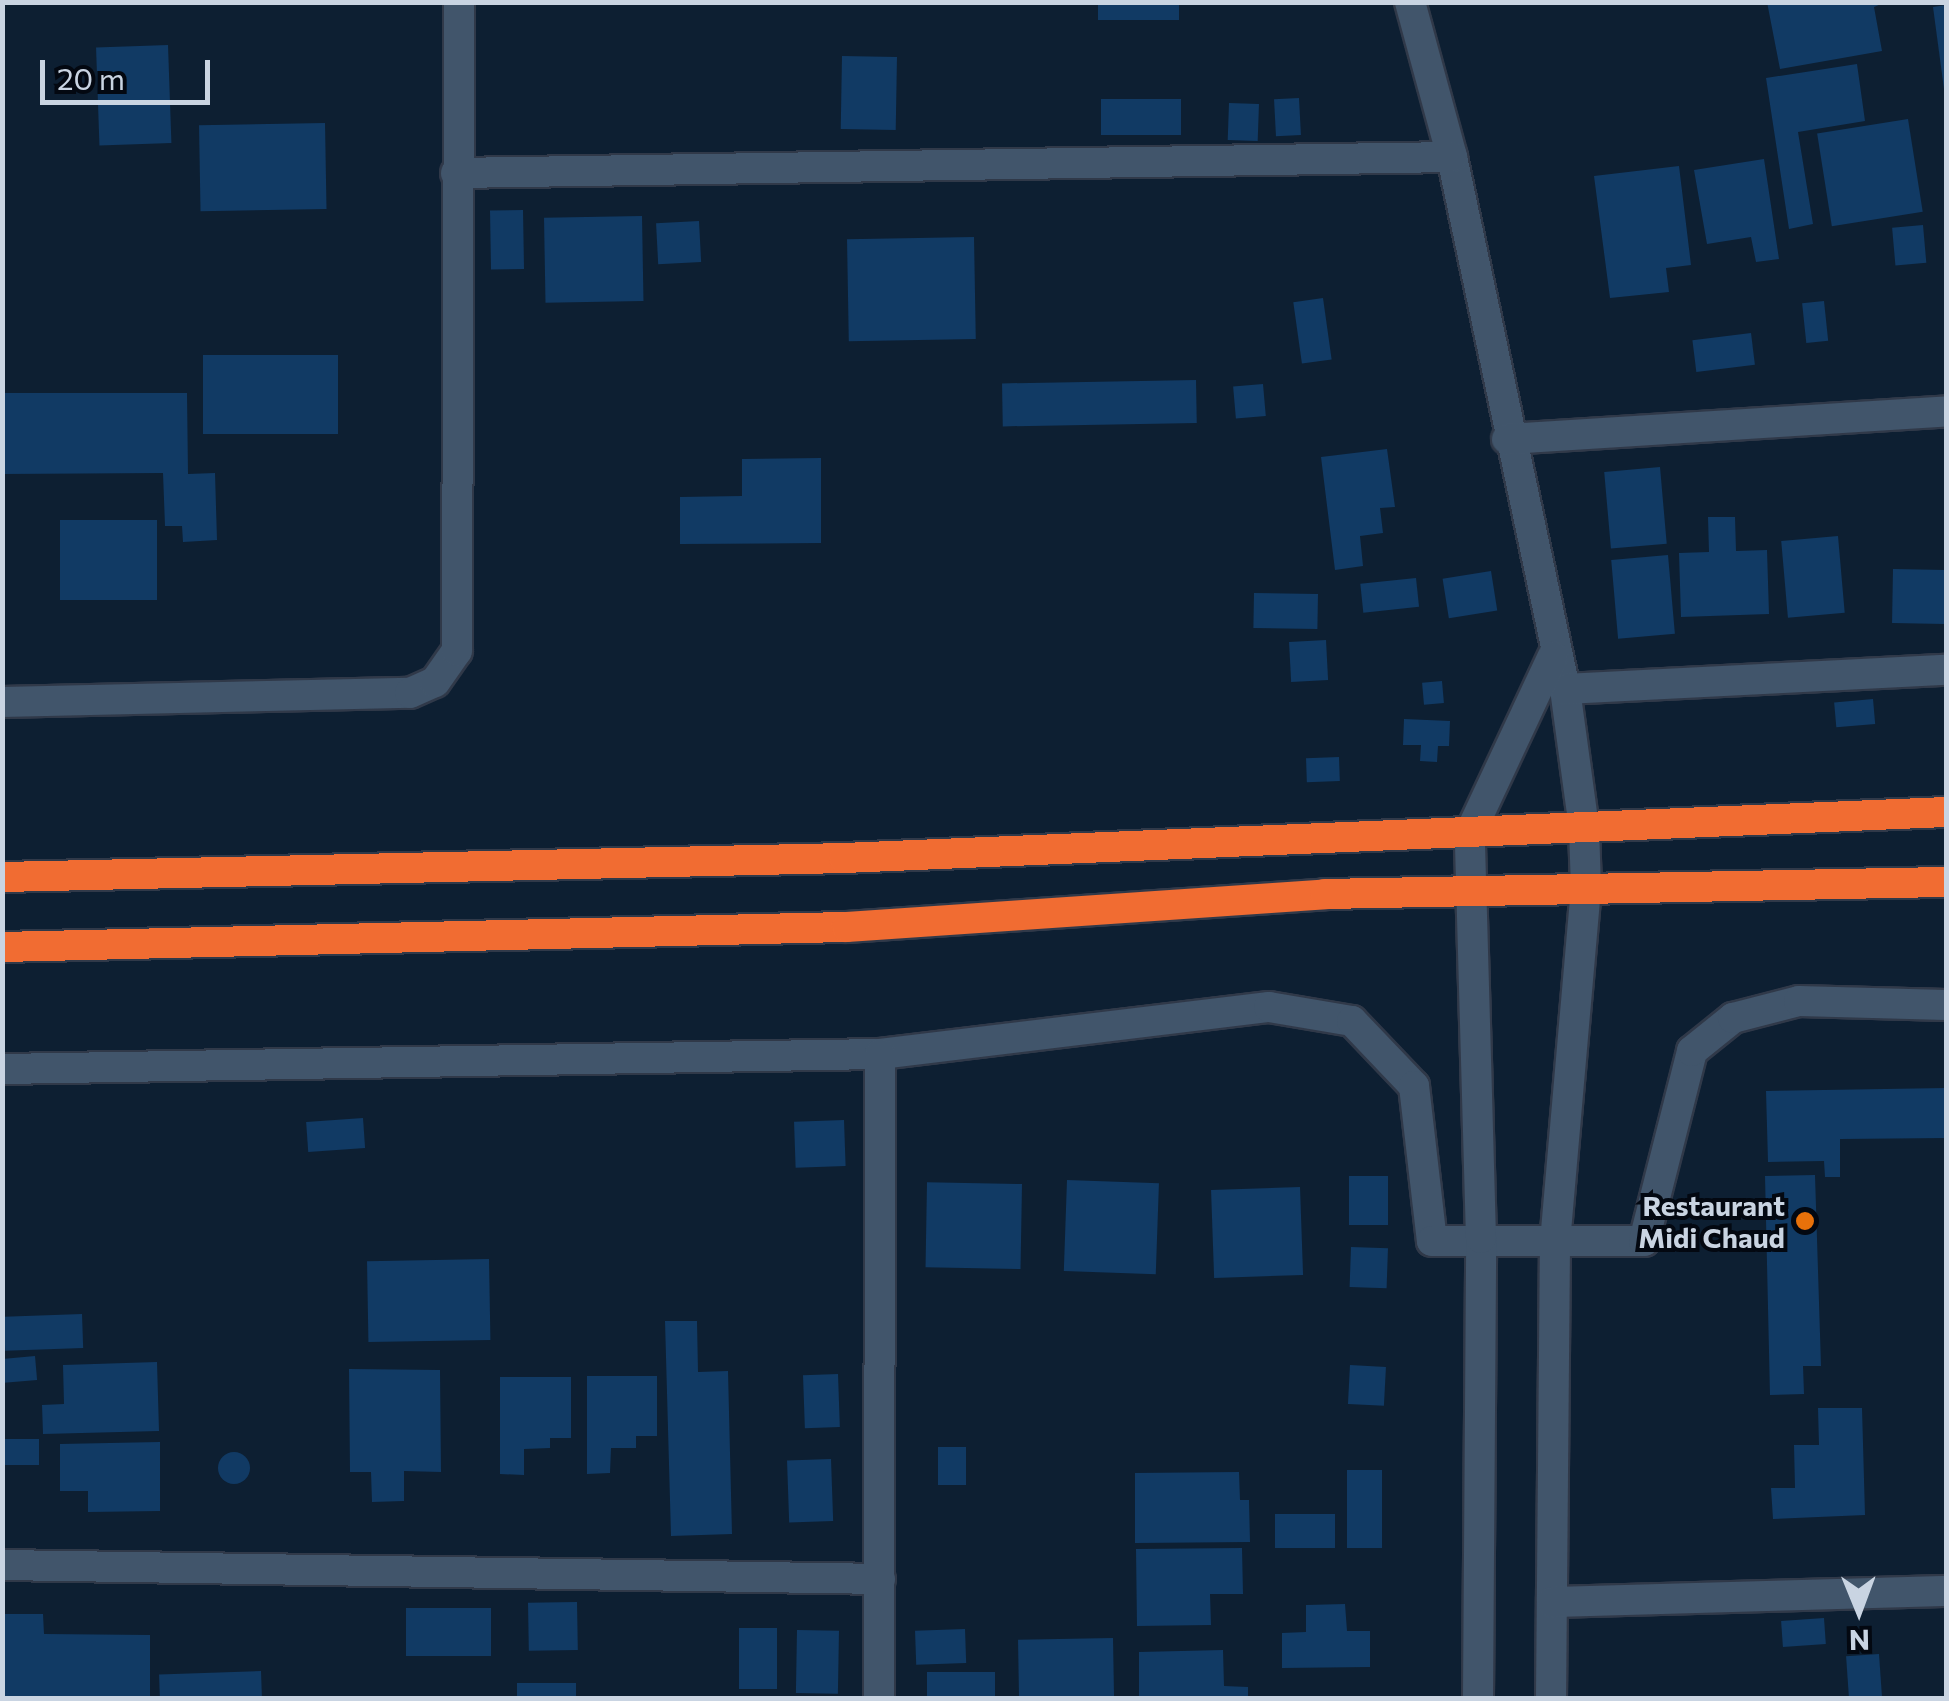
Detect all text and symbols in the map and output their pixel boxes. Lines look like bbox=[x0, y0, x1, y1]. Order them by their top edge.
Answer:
scale bar bbox=[45, 40, 215, 102]
text: 20 m bbox=[57, 59, 125, 96]
place label: Restaurant Midi Chaud bbox=[1638, 1188, 1785, 1254]
marker: Restaurant Midi Chaud bbox=[1794, 1210, 1816, 1232]
north arrow bbox=[1809, 1561, 1909, 1661]
text: N bbox=[1849, 1624, 1870, 1658]

